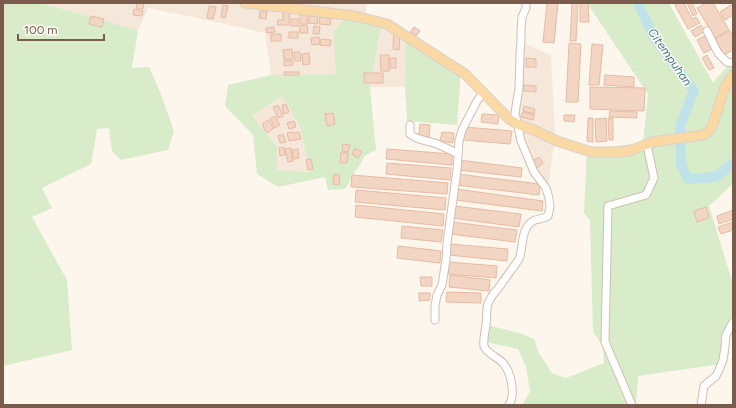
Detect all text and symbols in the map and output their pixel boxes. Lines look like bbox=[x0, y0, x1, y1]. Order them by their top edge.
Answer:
scale bar bbox=[18, 16, 104, 42]
text: 100 m bbox=[24, 23, 58, 37]
water label: Citempuhan bbox=[645, 26, 695, 89]

